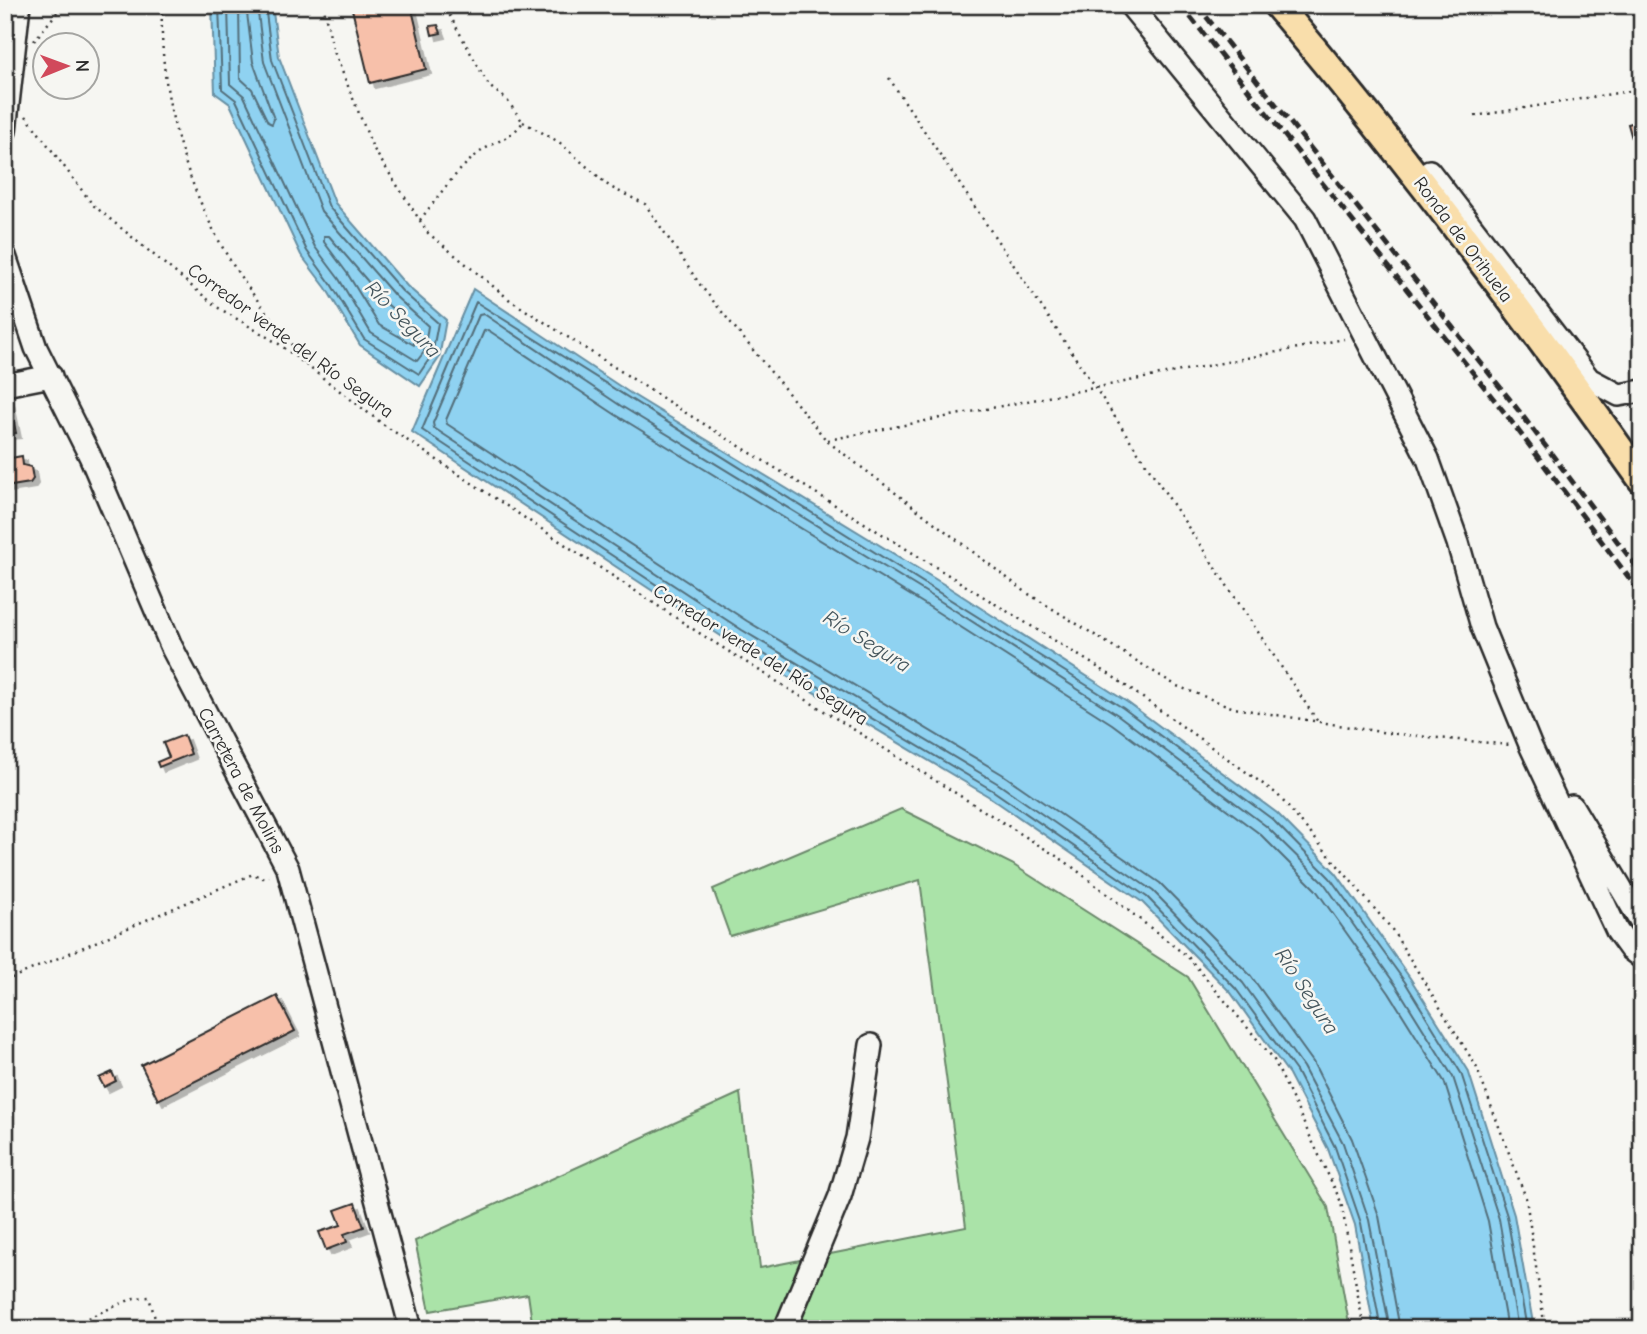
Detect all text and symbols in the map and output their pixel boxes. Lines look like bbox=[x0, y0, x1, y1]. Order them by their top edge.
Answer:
north arrow bbox=[32, 32, 102, 102]
text: N bbox=[71, 59, 93, 72]
street label: Ronda de Orihuela bbox=[1409, 173, 1518, 307]
street label: Corredor verde del Río Segura bbox=[183, 259, 398, 423]
water label: Río Segura bbox=[360, 275, 446, 363]
street label: Corredor verde del Río Segura bbox=[649, 580, 872, 730]
water label: Río Segura bbox=[819, 605, 915, 677]
street label: Carretera de Molins bbox=[193, 704, 289, 857]
water label: Río Segura bbox=[1270, 943, 1344, 1039]

